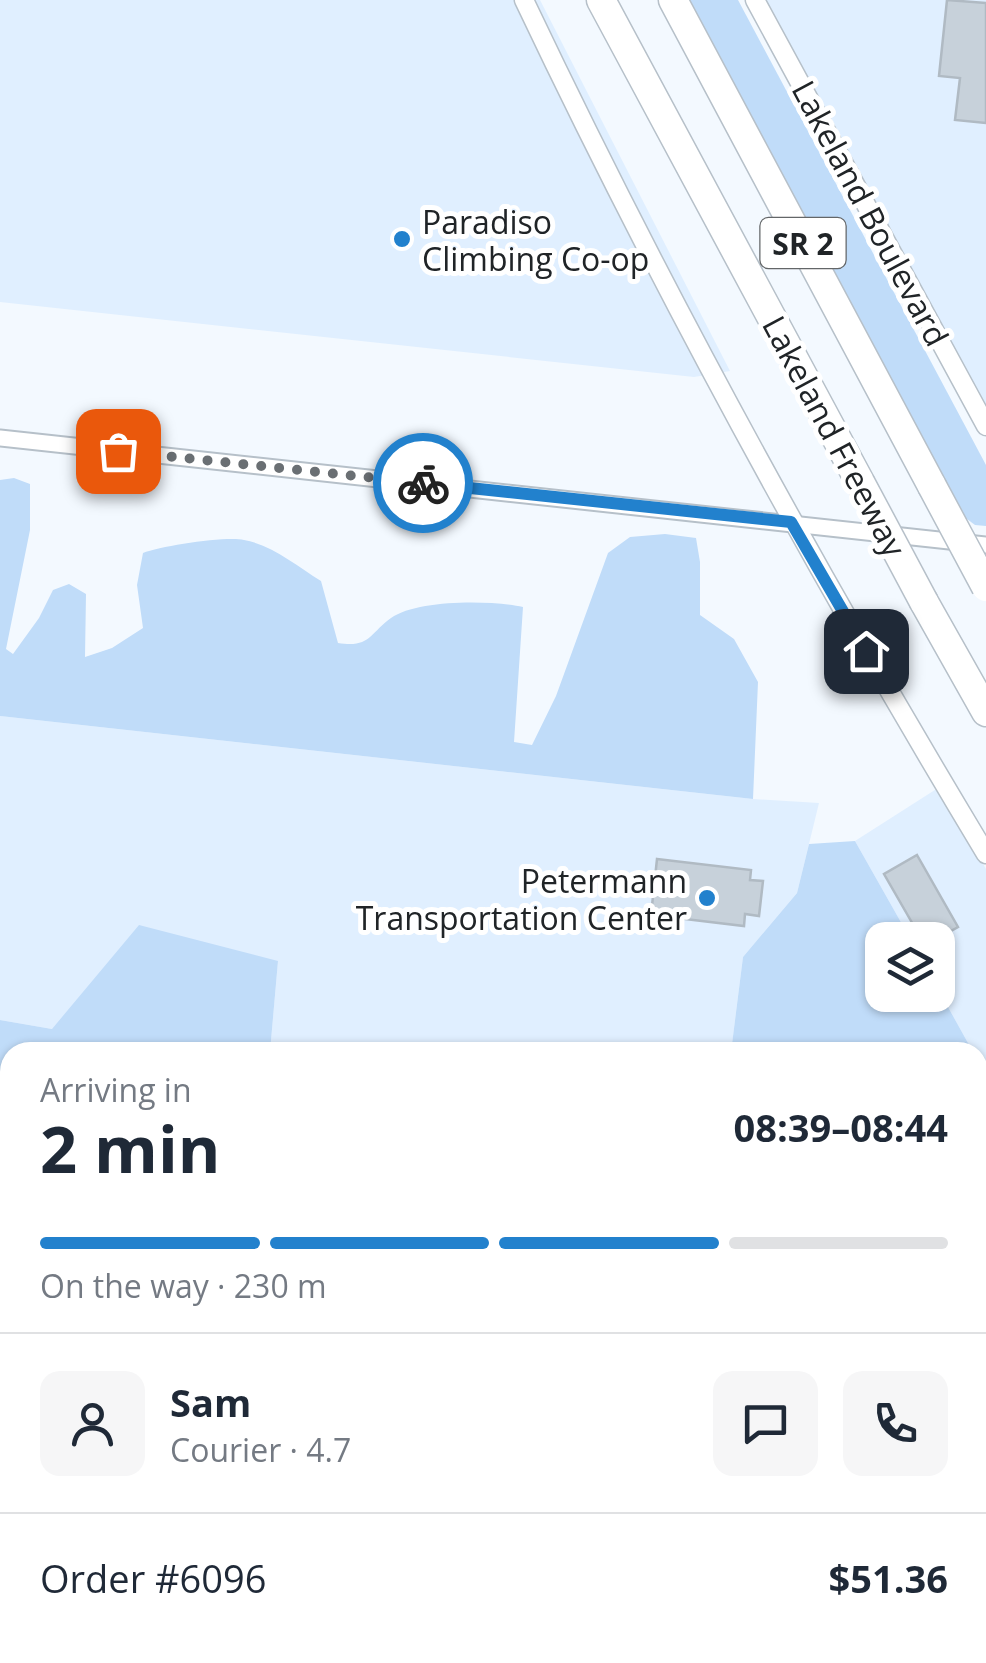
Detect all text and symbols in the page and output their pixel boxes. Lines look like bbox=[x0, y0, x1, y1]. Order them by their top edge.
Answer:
street label: Lakeland Boulevard bbox=[783, 73, 959, 353]
place label: Paradiso Climbing Co-op bbox=[422, 200, 649, 280]
road number: SR 2 bbox=[760, 218, 846, 268]
marker: Paradiso Climbing Co-op bbox=[391, 228, 413, 250]
street label: Lakeland Freeway bbox=[753, 308, 917, 565]
pin bbox=[76, 409, 161, 494]
icon: bag bbox=[91, 424, 146, 479]
courier bbox=[373, 433, 473, 533]
icon: bike bbox=[396, 456, 451, 511]
pin bbox=[824, 609, 909, 694]
icon: home bbox=[839, 624, 894, 679]
place label: Petermann Transportation Center bbox=[356, 859, 687, 939]
marker: Petermann Transportation Center bbox=[696, 887, 718, 909]
map controls bbox=[865, 922, 955, 1012]
button: layers bbox=[865, 922, 955, 1012]
text: Arriving in bbox=[40, 1068, 192, 1111]
text: 08:39–08:44 bbox=[734, 1101, 948, 1153]
text: 2 min bbox=[40, 1104, 220, 1192]
text: On the way · 230 m bbox=[40, 1264, 327, 1307]
button: person bbox=[40, 1371, 145, 1476]
button: chat bbox=[713, 1371, 818, 1476]
button: phone bbox=[843, 1371, 948, 1476]
text: Sam bbox=[170, 1376, 251, 1428]
text: Courier · 4.7 bbox=[170, 1428, 351, 1471]
text: Order #6096 bbox=[40, 1552, 267, 1604]
text: $51.36 bbox=[829, 1552, 948, 1604]

